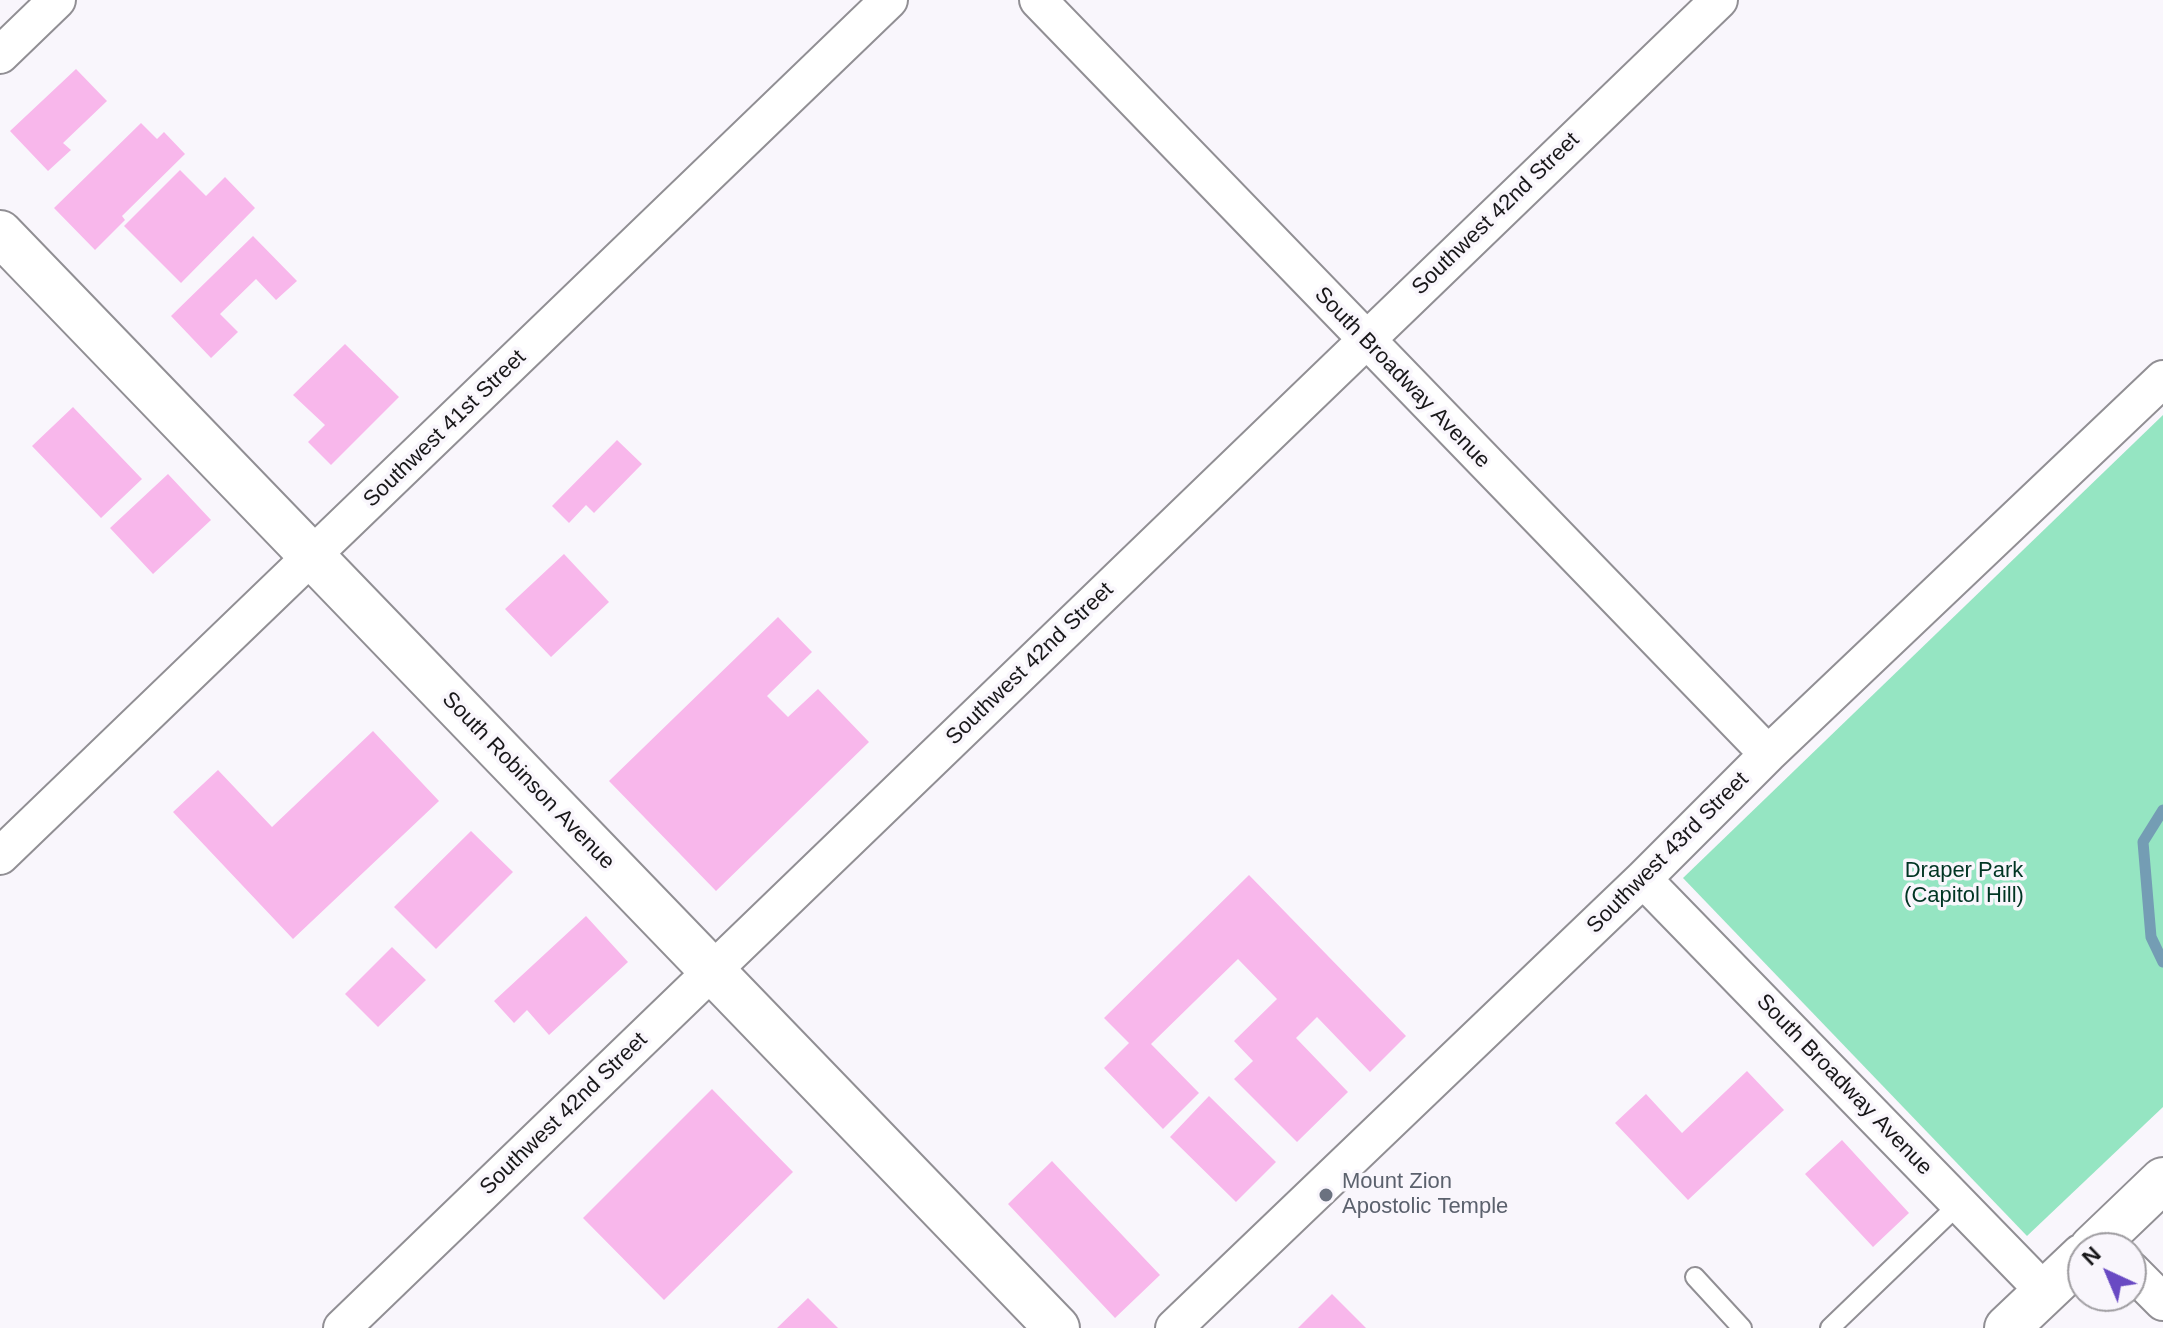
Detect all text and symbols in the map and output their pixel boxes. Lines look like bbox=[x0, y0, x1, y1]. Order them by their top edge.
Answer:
street label: Southwest 42nd Street bbox=[1407, 127, 1585, 301]
street label: South Broadway Avenue bbox=[1309, 282, 1495, 474]
street label: Southwest 41st Street bbox=[358, 345, 532, 513]
street label: Southwest 42nd Street bbox=[941, 577, 1119, 751]
street label: South Robinson Avenue bbox=[436, 687, 620, 875]
street label: Southwest 43rd Street bbox=[1582, 767, 1754, 939]
park label: Draper Park (Capitol Hill) bbox=[1904, 858, 2024, 910]
street label: South Broadway Avenue bbox=[1751, 989, 1937, 1181]
street label: Southwest 42nd Street bbox=[475, 1027, 653, 1201]
place label: Mount Zion Apostolic Temple bbox=[1342, 1169, 1508, 1220]
marker: Mount Zion Apostolic Temple bbox=[1317, 1186, 1335, 1204]
north arrow bbox=[2067, 1232, 2147, 1312]
text: N bbox=[2077, 1241, 2106, 1270]

